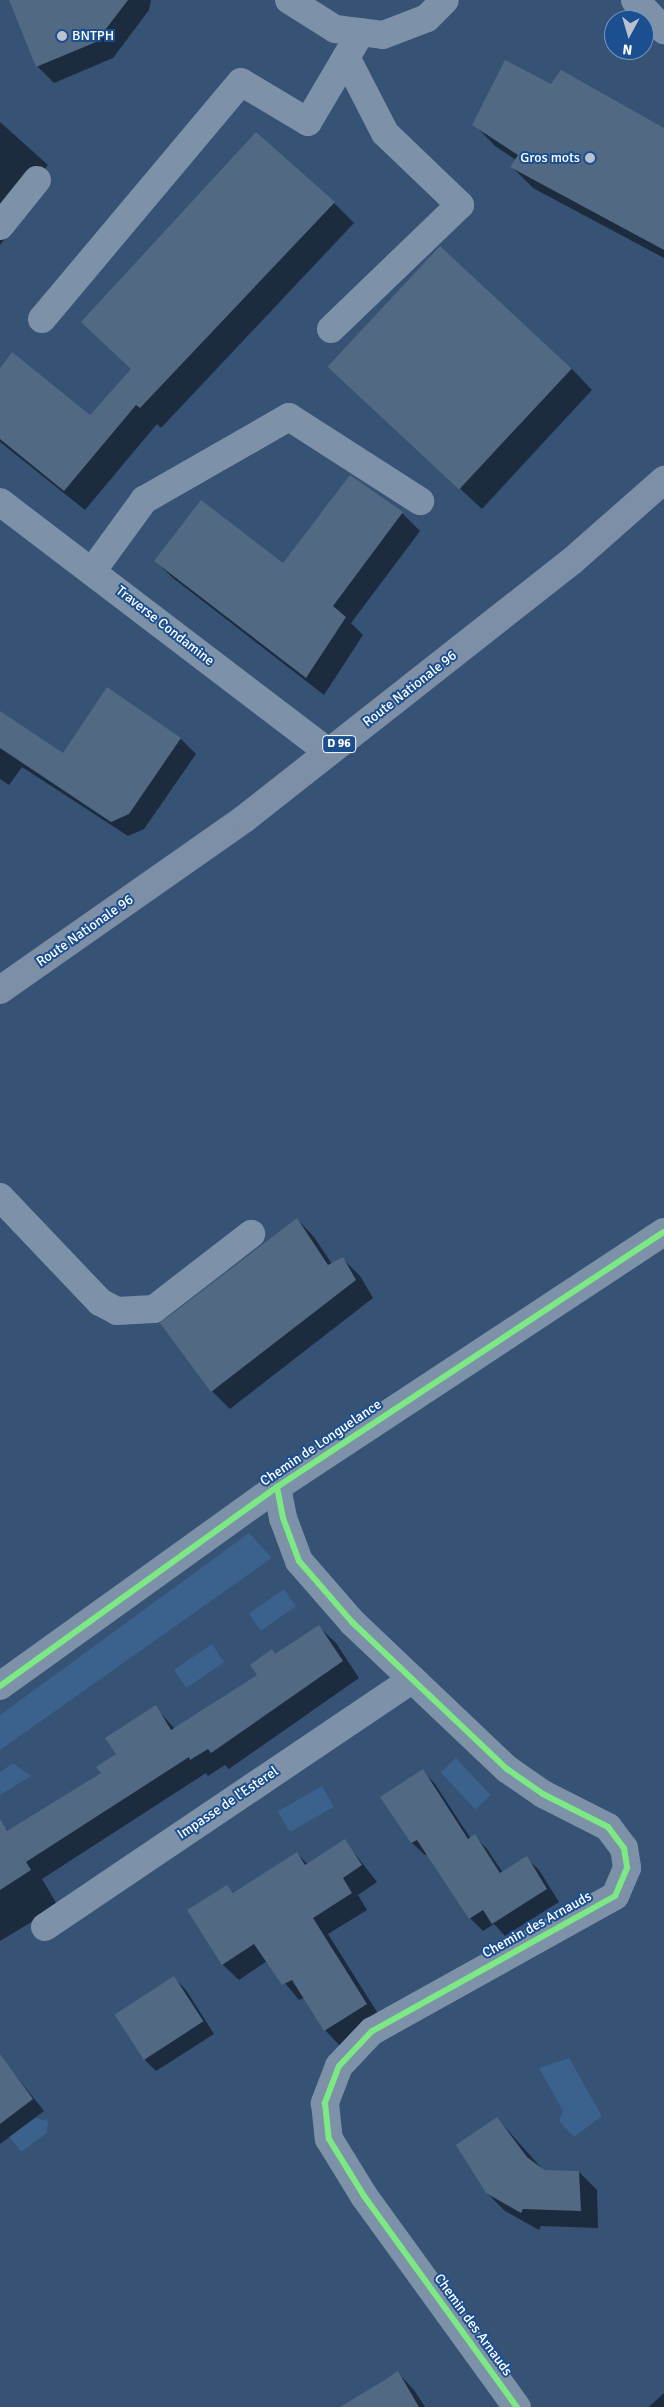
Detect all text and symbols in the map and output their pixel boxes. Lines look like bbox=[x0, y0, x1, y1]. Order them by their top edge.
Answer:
north arrow bbox=[604, 10, 654, 60]
place label: BNTPH bbox=[72, 28, 114, 44]
marker: BNTPH bbox=[56, 30, 68, 42]
text: N bbox=[622, 40, 633, 58]
place label: Gros mots bbox=[520, 150, 580, 166]
marker: Gros mots bbox=[584, 152, 596, 164]
street label: Traverse Condamine bbox=[113, 582, 217, 670]
street label: Route Nationale 96 bbox=[360, 647, 460, 731]
road number: D 96 bbox=[322, 734, 356, 754]
street label: Route Nationale 96 bbox=[33, 891, 137, 971]
street label: Chemin de Longuelance bbox=[257, 1396, 385, 1490]
street label: Impasse de l'Esterel bbox=[174, 1763, 282, 1843]
street label: Chemin des Arnauds bbox=[480, 1888, 594, 1962]
street label: Chemin des Arnauds bbox=[430, 2271, 516, 2379]

